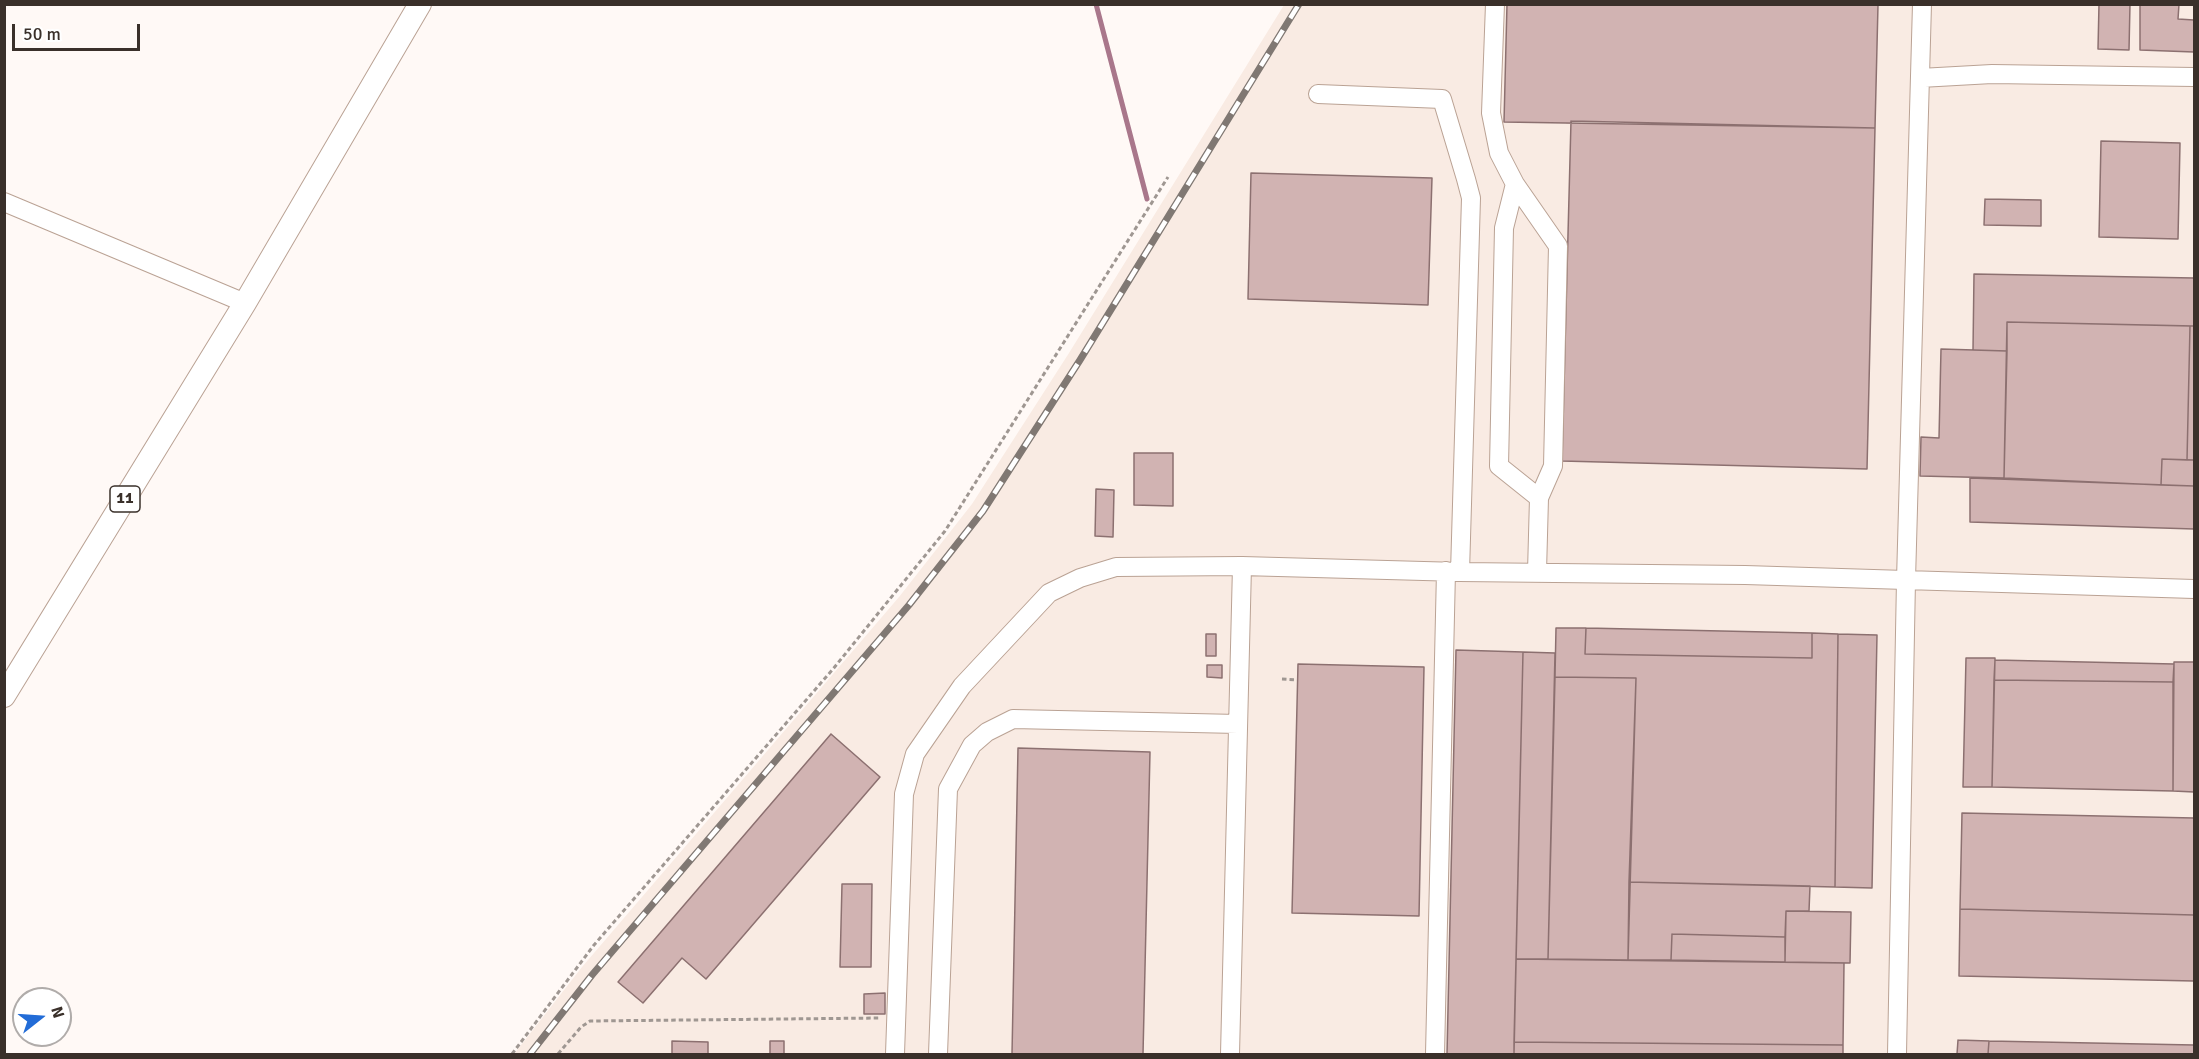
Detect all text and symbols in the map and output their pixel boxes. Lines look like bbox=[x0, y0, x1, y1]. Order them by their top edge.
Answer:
scale bar bbox=[15, 12, 142, 50]
text: 50 m bbox=[23, 23, 61, 45]
road number: 11 bbox=[110, 486, 140, 512]
north arrow bbox=[12, 987, 72, 1047]
text: N bbox=[46, 1004, 68, 1021]

